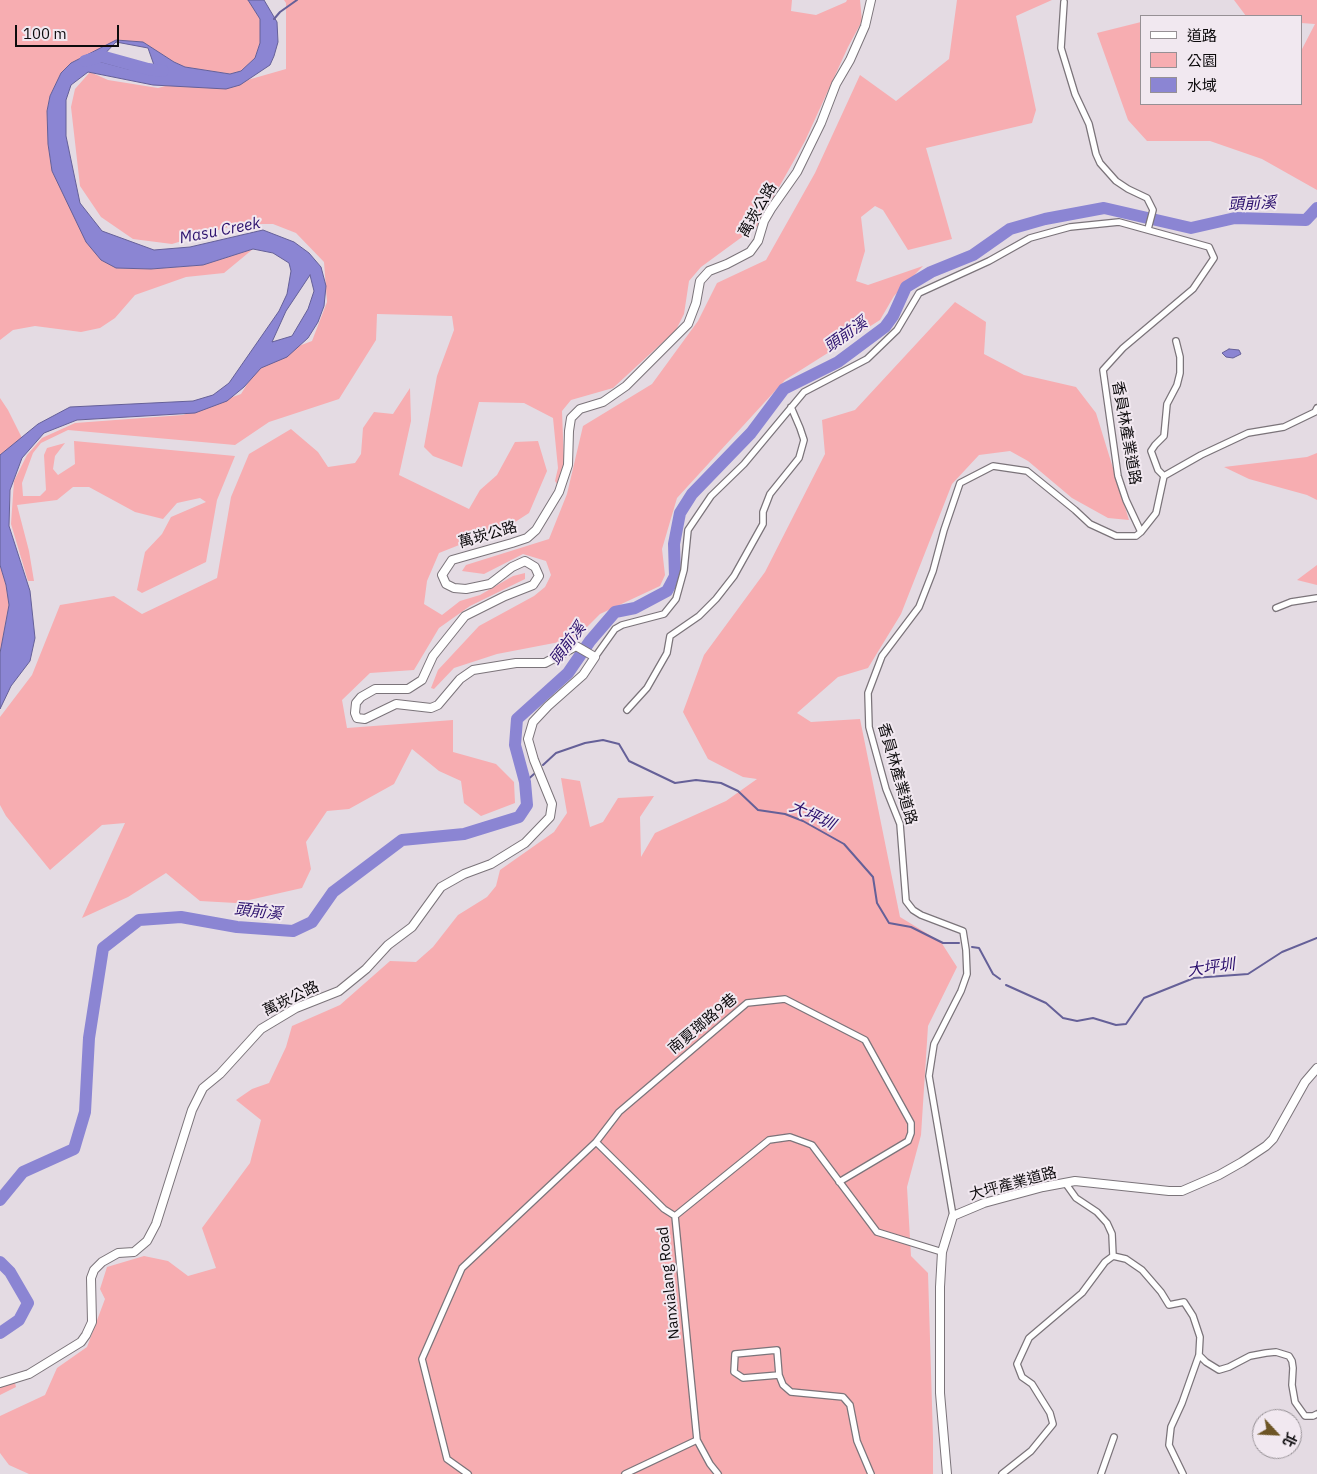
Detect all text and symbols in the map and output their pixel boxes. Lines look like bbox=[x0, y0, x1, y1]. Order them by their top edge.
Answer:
scale bar bbox=[18, 15, 121, 47]
legend bbox=[1140, 15, 1302, 105]
text: 100 m bbox=[23, 24, 67, 43]
text: 道路 bbox=[1187, 26, 1217, 45]
text: 公園 bbox=[1187, 51, 1217, 70]
text: 水域 bbox=[1187, 76, 1217, 95]
street label: 萬崁公路 bbox=[735, 180, 781, 240]
water label: 頭前溪 bbox=[1228, 194, 1276, 214]
water label: Masu Creek bbox=[178, 214, 262, 248]
water label: 頭前溪 bbox=[821, 313, 871, 357]
street label: 香員林產業道路 bbox=[1108, 380, 1144, 486]
street label: 萬崁公路 bbox=[457, 518, 519, 552]
water label: 頭前溪 bbox=[546, 619, 590, 669]
street label: 香員林產業道路 bbox=[874, 721, 920, 827]
water label: 大坪圳 bbox=[786, 797, 838, 835]
water label: 頭前溪 bbox=[233, 900, 283, 924]
water label: 大坪圳 bbox=[1186, 955, 1236, 981]
street label: 萬崁公路 bbox=[260, 978, 322, 1020]
street label: 南夏瑯路9巷 bbox=[665, 990, 741, 1058]
street label: 大坪產業道路 bbox=[967, 1164, 1059, 1204]
street label: Nanxialang Road bbox=[654, 1226, 684, 1340]
north arrow bbox=[1252, 1409, 1302, 1459]
text: 北 bbox=[1279, 1430, 1301, 1450]

